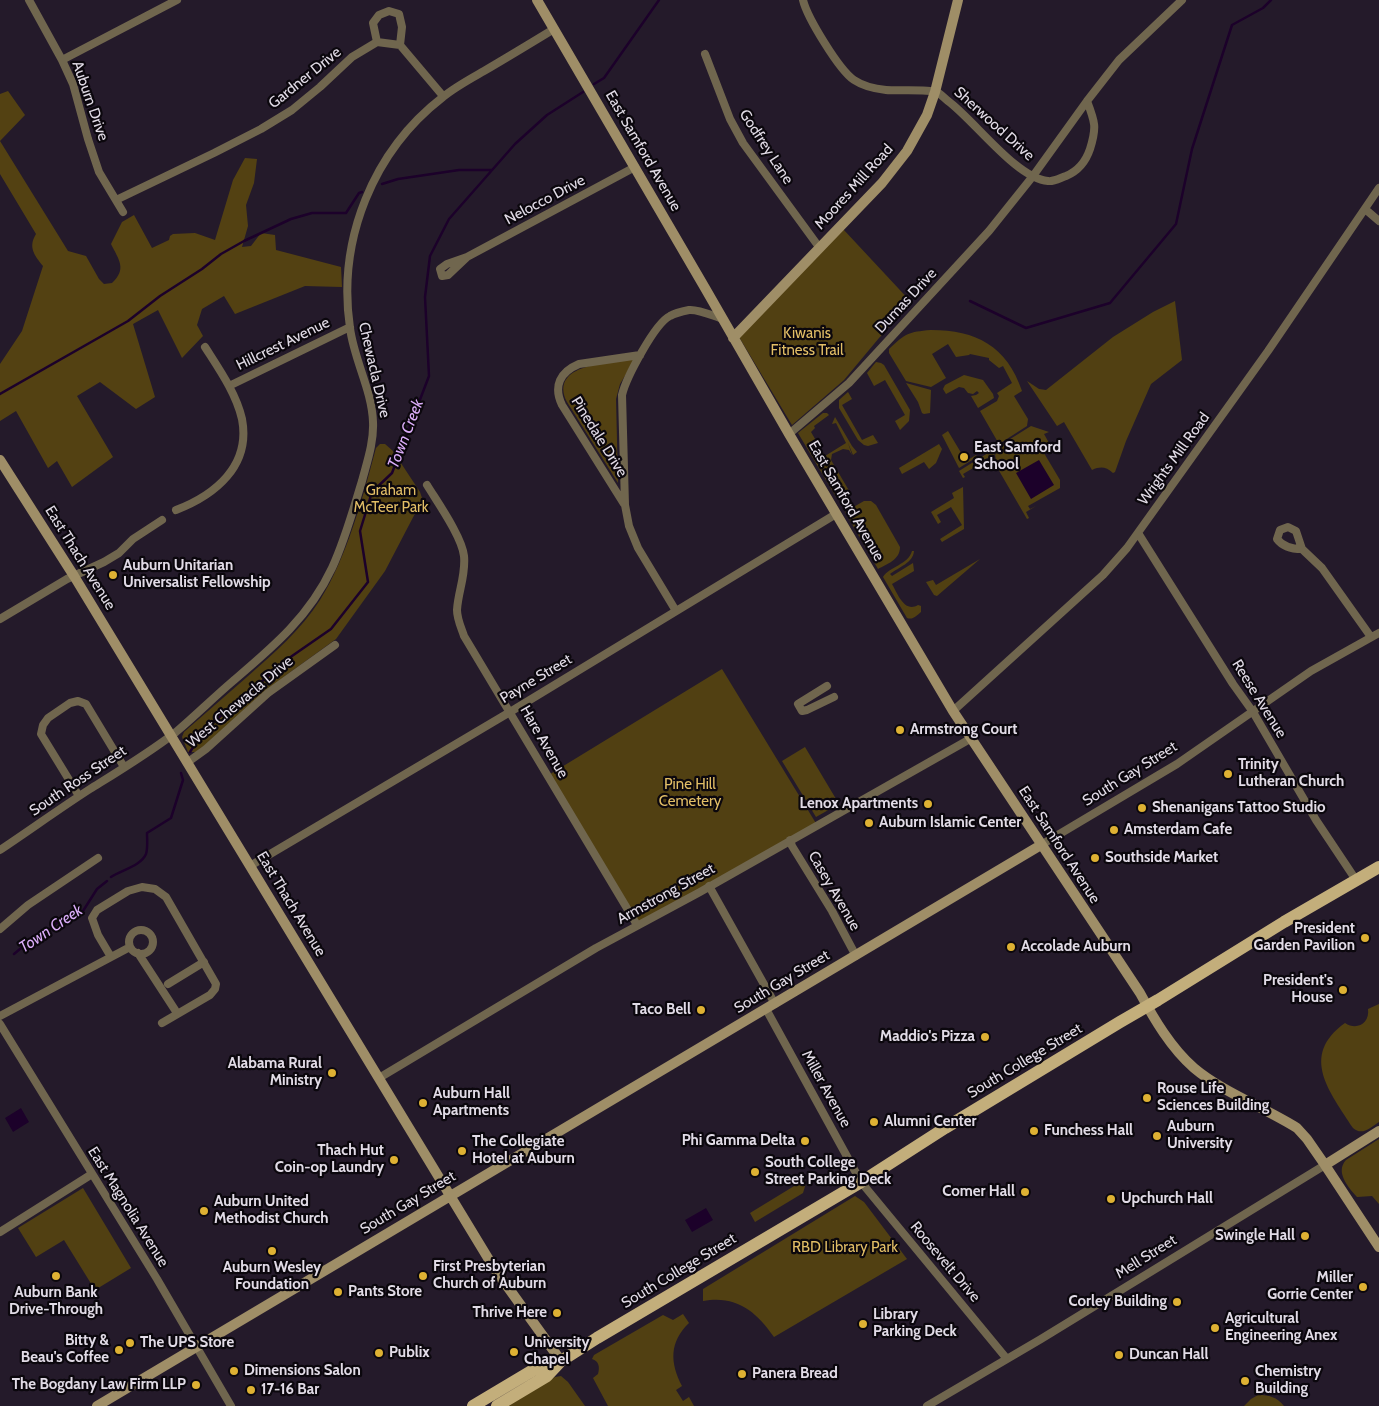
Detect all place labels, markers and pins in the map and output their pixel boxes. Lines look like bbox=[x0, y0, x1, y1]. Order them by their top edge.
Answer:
place label: East Samford School bbox=[974, 439, 1061, 474]
marker: East Samford School bbox=[958, 451, 970, 463]
place label: Auburn Unitarian Universalist Fellowship bbox=[123, 557, 271, 592]
marker: Auburn Unitarian Universalist Fellowship bbox=[107, 569, 119, 581]
place label: Armstrong Court bbox=[910, 721, 1017, 739]
marker: Armstrong Court bbox=[894, 724, 906, 736]
place label: Trinity Lutheran Church bbox=[1238, 756, 1344, 791]
marker: Trinity Lutheran Church bbox=[1222, 768, 1234, 780]
place label: Lenox Apartments bbox=[800, 795, 918, 813]
marker: Lenox Apartments bbox=[922, 798, 934, 810]
place label: Shenanigans Tattoo Studio bbox=[1152, 799, 1326, 817]
marker: Shenanigans Tattoo Studio bbox=[1136, 802, 1148, 814]
place label: Auburn Islamic Center bbox=[879, 814, 1021, 832]
marker: Auburn Islamic Center bbox=[863, 817, 875, 829]
place label: Amsterdam Cafe bbox=[1124, 821, 1232, 839]
marker: Amsterdam Cafe bbox=[1108, 824, 1120, 836]
place label: Southside Market bbox=[1105, 849, 1218, 867]
marker: Southside Market bbox=[1089, 852, 1101, 864]
place label: President Garden Pavilion bbox=[1253, 920, 1355, 955]
marker: President Garden Pavilion bbox=[1359, 932, 1371, 944]
place label: Accolade Auburn bbox=[1021, 938, 1131, 956]
marker: Accolade Auburn bbox=[1005, 941, 1017, 953]
place label: President's House bbox=[1263, 972, 1333, 1007]
marker: President's House bbox=[1337, 984, 1349, 996]
place label: Taco Bell bbox=[632, 1001, 691, 1019]
marker: Taco Bell bbox=[695, 1004, 707, 1016]
place label: Maddio's Pizza bbox=[880, 1028, 975, 1046]
marker: Maddio's Pizza bbox=[979, 1031, 991, 1043]
place label: Alabama Rural Ministry bbox=[228, 1055, 322, 1090]
marker: Alabama Rural Ministry bbox=[326, 1067, 338, 1079]
place label: Rouse Life Sciences Building bbox=[1157, 1080, 1269, 1115]
place label: Auburn Hall Apartments bbox=[433, 1085, 510, 1120]
marker: Rouse Life Sciences Building bbox=[1141, 1092, 1153, 1104]
marker: Auburn Hall Apartments bbox=[417, 1097, 429, 1109]
place label: Alumni Center bbox=[884, 1113, 976, 1131]
marker: Alumni Center bbox=[868, 1116, 880, 1128]
place label: Auburn University bbox=[1167, 1118, 1233, 1153]
place label: Funchess Hall bbox=[1044, 1122, 1133, 1140]
marker: Funchess Hall bbox=[1028, 1125, 1040, 1137]
marker: Auburn University bbox=[1151, 1130, 1163, 1142]
place label: Phi Gamma Delta bbox=[682, 1132, 795, 1150]
place label: The Collegiate Hotel at Auburn bbox=[472, 1133, 575, 1168]
marker: Phi Gamma Delta bbox=[799, 1135, 811, 1147]
place label: Thach Hut Coin-op Laundry bbox=[275, 1142, 384, 1177]
marker: The Collegiate Hotel at Auburn bbox=[456, 1145, 468, 1157]
marker: Thach Hut Coin-op Laundry bbox=[388, 1154, 400, 1166]
place label: South College Street Parking Deck bbox=[765, 1154, 891, 1189]
marker: South College Street Parking Deck bbox=[749, 1166, 761, 1178]
place label: Comer Hall bbox=[942, 1183, 1015, 1201]
marker: Comer Hall bbox=[1019, 1186, 1031, 1198]
place label: Upchurch Hall bbox=[1121, 1190, 1213, 1208]
place label: Auburn United Methodist Church bbox=[214, 1193, 329, 1228]
marker: Upchurch Hall bbox=[1105, 1193, 1117, 1205]
marker: Auburn United Methodist Church bbox=[198, 1205, 210, 1217]
place label: Swingle Hall bbox=[1215, 1227, 1295, 1245]
marker: Swingle Hall bbox=[1299, 1230, 1311, 1242]
marker: Auburn Wesley Foundation bbox=[266, 1245, 278, 1257]
place label: First Presbyterian Church of Auburn bbox=[433, 1258, 546, 1293]
place label: Auburn Wesley Foundation bbox=[223, 1259, 321, 1294]
place label: Miller Gorrie Center bbox=[1267, 1269, 1353, 1304]
marker: Auburn Bank Drive-Through bbox=[50, 1270, 62, 1282]
marker: First Presbyterian Church of Auburn bbox=[417, 1270, 429, 1282]
marker: Miller Gorrie Center bbox=[1357, 1281, 1369, 1293]
place label: Pants Store bbox=[348, 1283, 422, 1301]
place label: Auburn Bank Drive-Through bbox=[9, 1284, 103, 1319]
marker: Pants Store bbox=[332, 1286, 344, 1298]
place label: Corley Building bbox=[1069, 1293, 1167, 1311]
marker: Corley Building bbox=[1171, 1296, 1183, 1308]
place label: Thrive Here bbox=[473, 1304, 547, 1322]
place label: Library Parking Deck bbox=[873, 1306, 957, 1341]
marker: Thrive Here bbox=[551, 1307, 563, 1319]
place label: Agricultural Engineering Anex bbox=[1225, 1310, 1337, 1345]
marker: Library Parking Deck bbox=[857, 1318, 869, 1330]
marker: Agricultural Engineering Anex bbox=[1209, 1322, 1221, 1334]
place label: Bitty & Beau's Coffee bbox=[21, 1332, 109, 1367]
place label: The UPS Store bbox=[140, 1334, 234, 1352]
place label: University Chapel bbox=[524, 1334, 590, 1369]
marker: The UPS Store bbox=[124, 1337, 136, 1349]
marker: Bitty & Beau's Coffee bbox=[113, 1344, 125, 1356]
place label: Publix bbox=[389, 1344, 430, 1362]
marker: University Chapel bbox=[508, 1346, 520, 1358]
place label: Duncan Hall bbox=[1129, 1346, 1208, 1364]
marker: Publix bbox=[373, 1347, 385, 1359]
marker: Duncan Hall bbox=[1113, 1349, 1125, 1361]
place label: Dimensions Salon bbox=[244, 1362, 361, 1380]
place label: Chemistry Building bbox=[1255, 1363, 1321, 1398]
marker: Dimensions Salon bbox=[228, 1365, 240, 1377]
place label: Panera Bread bbox=[752, 1365, 838, 1383]
marker: Panera Bread bbox=[736, 1368, 748, 1380]
marker: Chemistry Building bbox=[1239, 1375, 1251, 1387]
place label: The Bogdany Law Firm LLP bbox=[12, 1376, 186, 1394]
marker: The Bogdany Law Firm LLP bbox=[190, 1379, 202, 1391]
place label: 17-16 Bar bbox=[261, 1381, 319, 1399]
marker: 17-16 Bar bbox=[245, 1384, 257, 1396]

